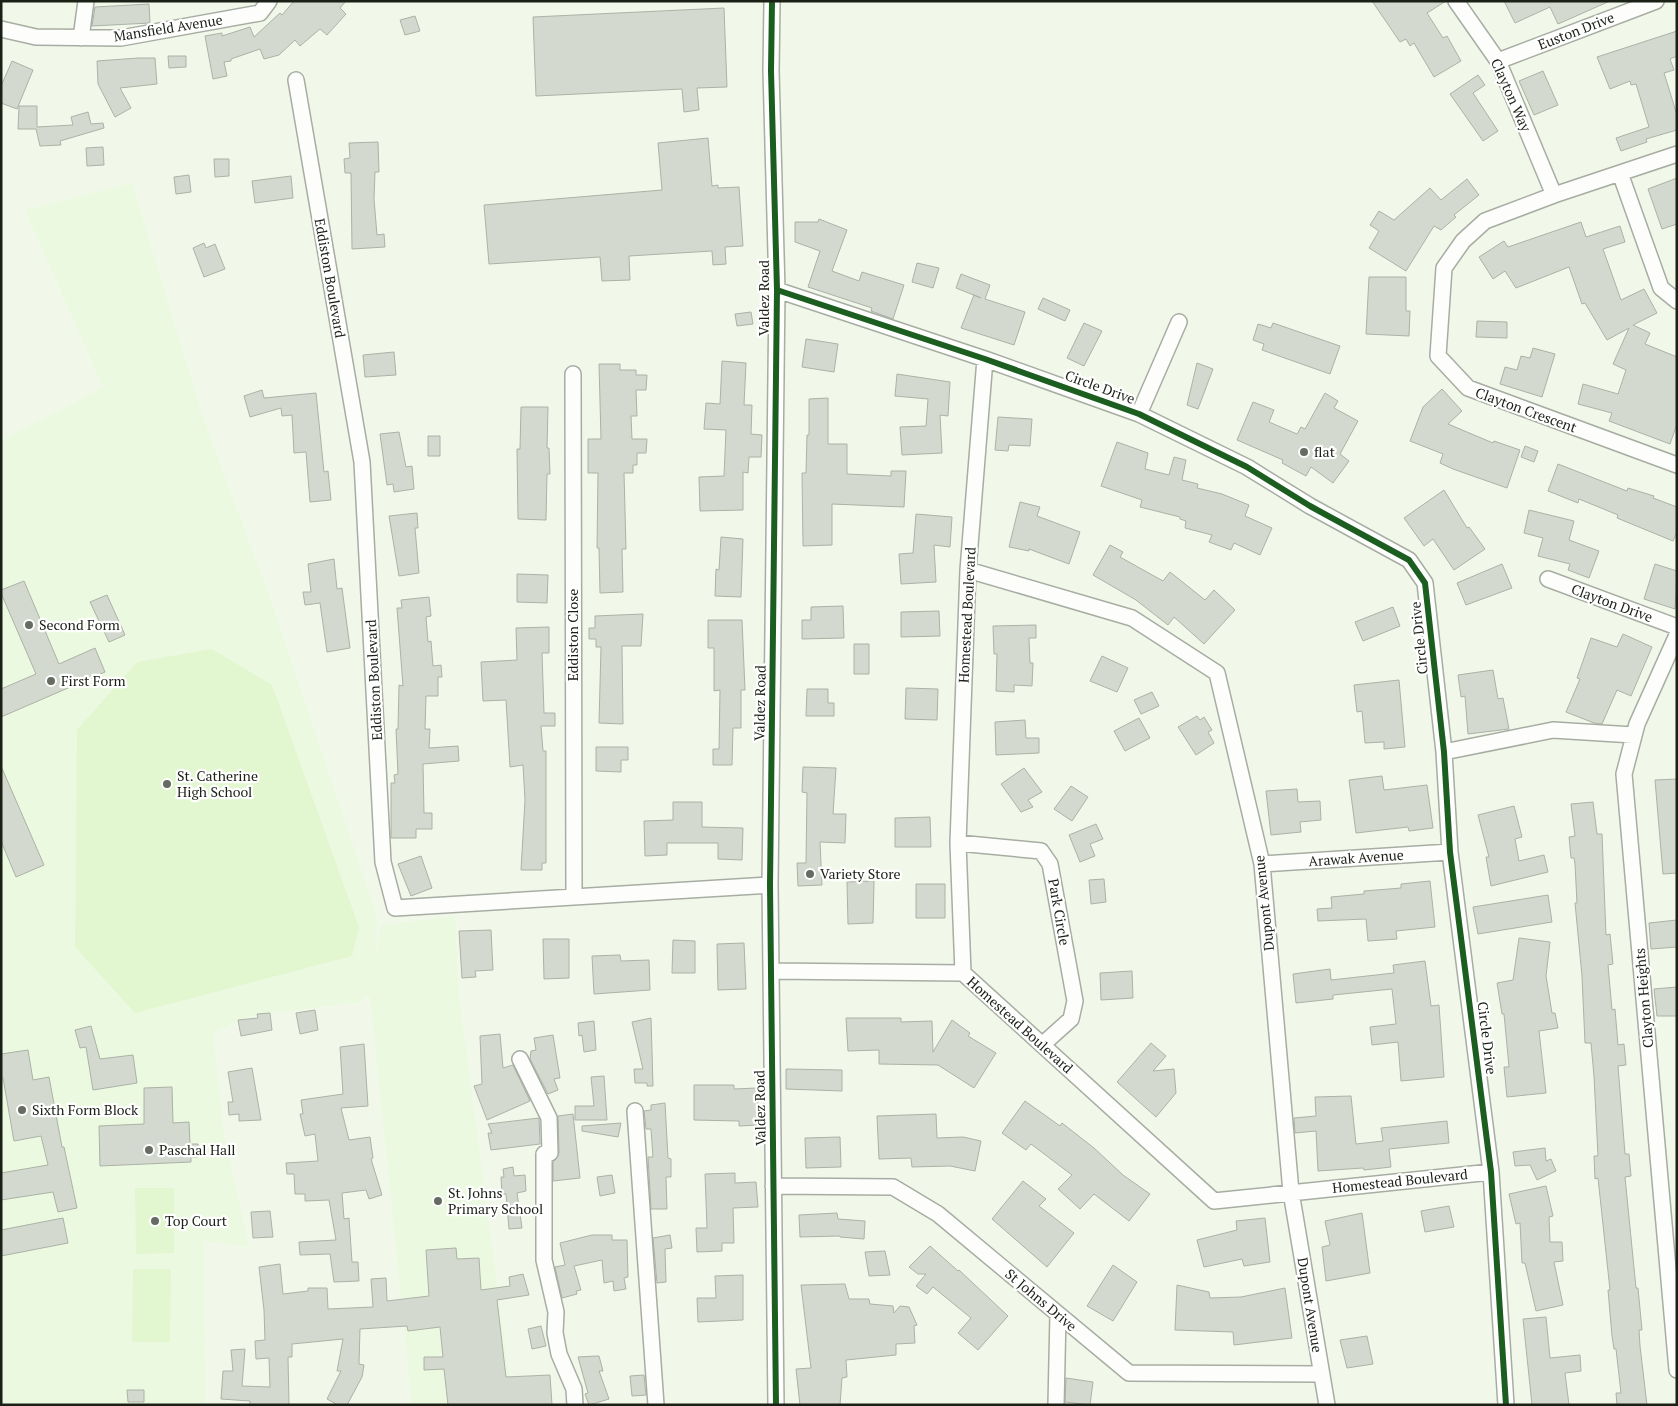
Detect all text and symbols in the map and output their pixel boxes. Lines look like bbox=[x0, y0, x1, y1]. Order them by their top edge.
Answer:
street label: Euston Drive bbox=[1535, 7, 1617, 54]
street label: Mansfield Avenue bbox=[112, 10, 224, 45]
street label: Clayton Way bbox=[1487, 55, 1536, 135]
street label: Eddiston Boulevard bbox=[311, 217, 350, 340]
street label: Valdez Road bbox=[754, 260, 773, 336]
street label: Circle Drive bbox=[1063, 365, 1138, 408]
street label: Clayton Crescent bbox=[1473, 382, 1580, 437]
place label: flat bbox=[1314, 442, 1336, 461]
marker: flat bbox=[1298, 446, 1310, 458]
street label: Homestead Boulevard bbox=[953, 546, 980, 684]
street label: Clayton Drive bbox=[1569, 579, 1656, 626]
street label: Eddiston Close bbox=[563, 589, 582, 681]
street label: Circle Drive bbox=[1405, 601, 1432, 675]
place label: Second Form bbox=[39, 615, 120, 634]
marker: Second Form bbox=[23, 619, 35, 631]
street label: Eddiston Boulevard bbox=[361, 619, 386, 741]
street label: Valdez Road bbox=[749, 665, 770, 741]
place label: First Form bbox=[61, 671, 126, 690]
marker: First Form bbox=[45, 675, 57, 687]
place label: St. Catherine High School bbox=[177, 766, 258, 801]
marker: St. Catherine High School bbox=[161, 778, 173, 790]
street label: Arawak Avenue bbox=[1308, 845, 1404, 870]
street label: Dupont Avenue bbox=[1249, 854, 1278, 952]
place label: Variety Store bbox=[820, 864, 901, 883]
marker: Variety Store bbox=[804, 868, 816, 880]
street label: Park Circle bbox=[1044, 877, 1075, 947]
street label: Clayton Heights bbox=[1630, 947, 1657, 1049]
street label: Homestead Boulevard bbox=[963, 972, 1078, 1077]
street label: Circle Drive bbox=[1474, 1000, 1501, 1075]
street label: Valdez Road bbox=[749, 1070, 770, 1146]
place label: Sixth Form Block bbox=[32, 1100, 139, 1119]
marker: Sixth Form Block bbox=[16, 1104, 28, 1116]
place label: Paschal Hall bbox=[159, 1140, 236, 1159]
marker: Paschal Hall bbox=[143, 1144, 155, 1156]
street label: Homestead Boulevard bbox=[1331, 1164, 1469, 1197]
place label: St. Johns Primary School bbox=[448, 1183, 543, 1218]
marker: St. Johns Primary School bbox=[432, 1195, 444, 1207]
place label: Top Court bbox=[165, 1211, 228, 1230]
marker: Top Court bbox=[149, 1215, 161, 1227]
street label: Dupont Avenue bbox=[1294, 1256, 1327, 1354]
street label: St Johns Drive bbox=[1002, 1264, 1081, 1335]

